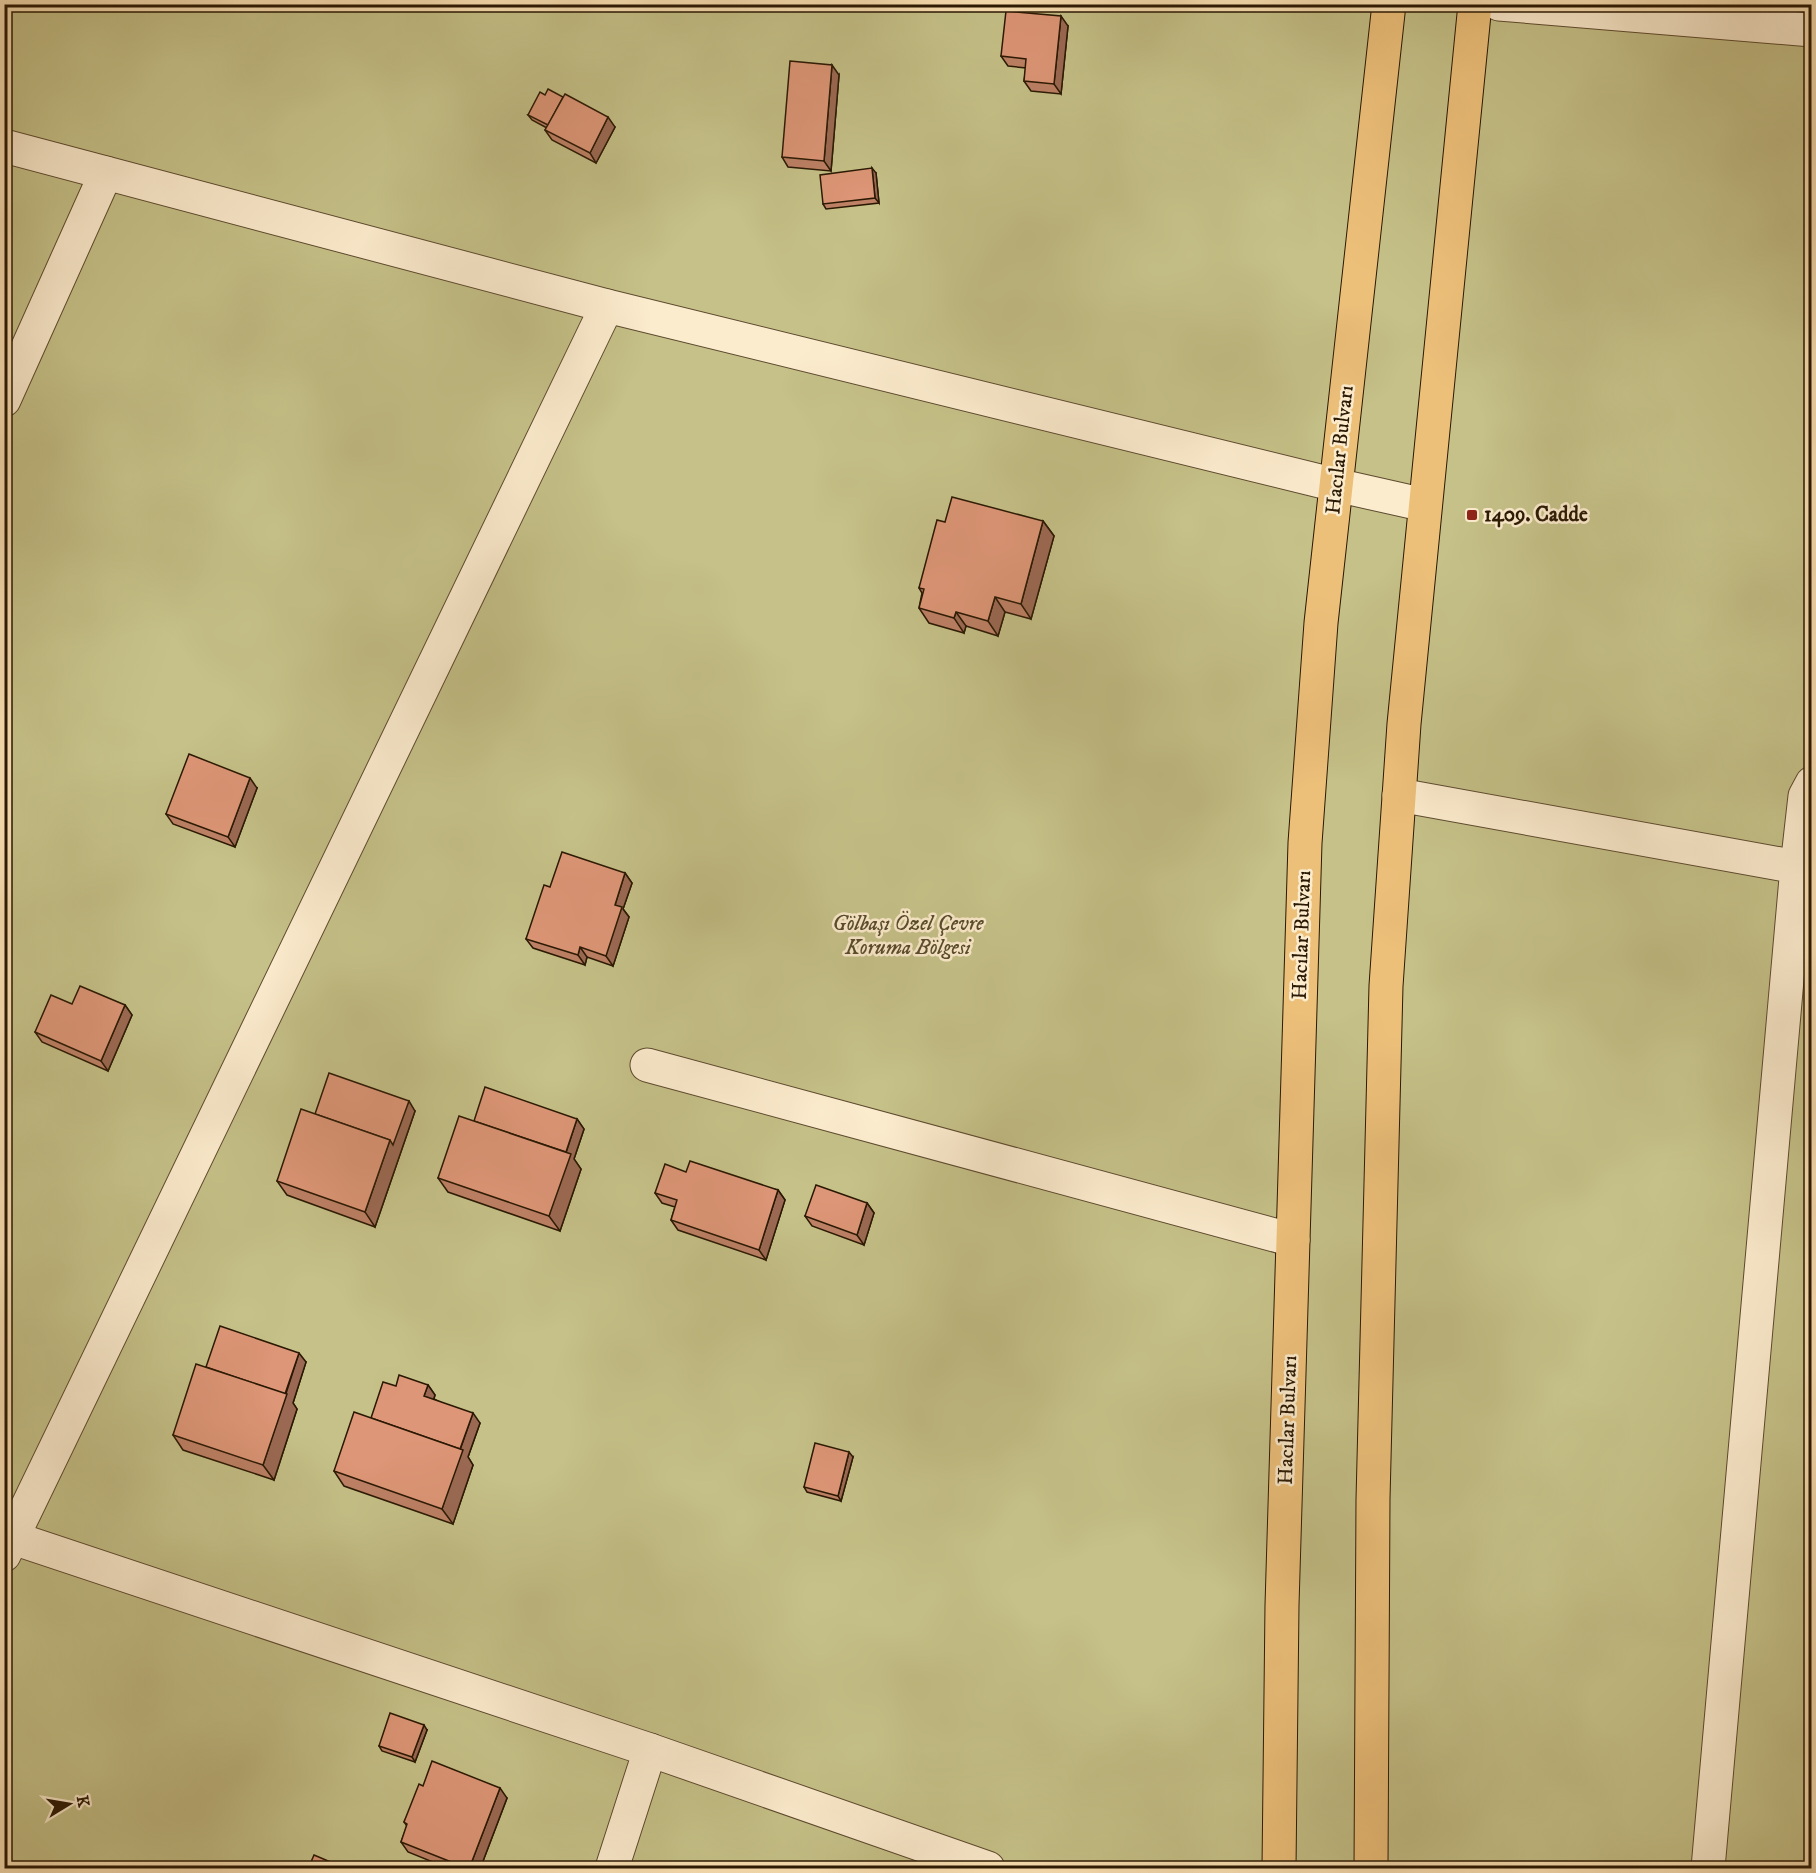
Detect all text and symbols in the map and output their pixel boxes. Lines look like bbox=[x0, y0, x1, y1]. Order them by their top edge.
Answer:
street label: Hacılar Bulvarı bbox=[1320, 384, 1360, 516]
place label: 1409. Cadde bbox=[1484, 502, 1588, 528]
marker: 1409. Cadde bbox=[1465, 508, 1479, 522]
street label: Hacılar Bulvarı bbox=[1287, 870, 1317, 1000]
park label: Gölbaşı Özel Çevre Koruma Bölgesi bbox=[833, 910, 984, 961]
street label: Hacılar Bulvarı bbox=[1273, 1355, 1303, 1485]
north arrow bbox=[39, 1774, 99, 1834]
text: K bbox=[72, 1794, 94, 1809]

